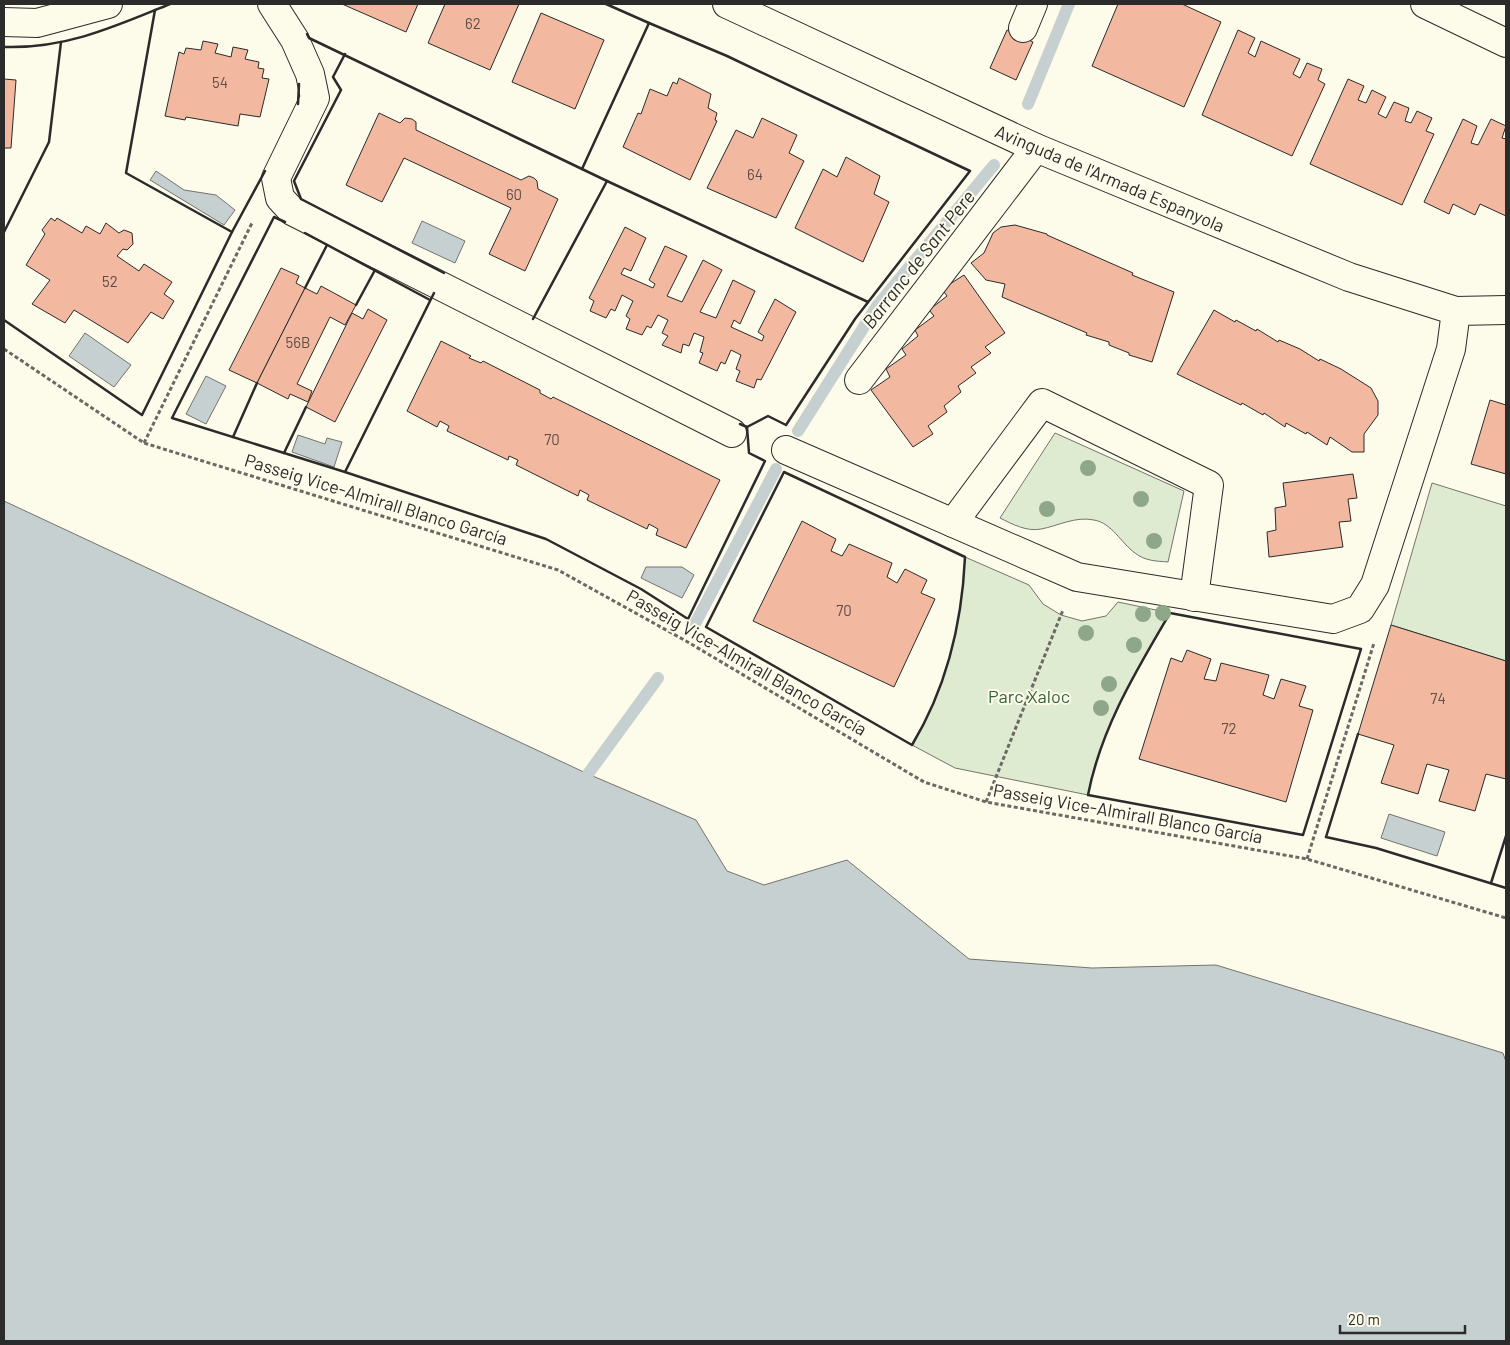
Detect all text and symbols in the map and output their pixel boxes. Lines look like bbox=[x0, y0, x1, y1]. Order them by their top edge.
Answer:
house number: 62 bbox=[465, 14, 481, 32]
house number: 54 bbox=[212, 73, 228, 91]
street label: Avinguda de l'Armada Espanyola bbox=[992, 120, 1228, 236]
house number: 64 bbox=[747, 165, 763, 183]
house number: 60 bbox=[506, 185, 522, 203]
water label: Barranc de Sant Pere bbox=[857, 185, 979, 333]
house number: 52 bbox=[102, 272, 118, 290]
house number: 56B bbox=[286, 333, 310, 351]
house number: 70 bbox=[544, 430, 560, 448]
street label: Passeig Vice-Almirall Blanco García bbox=[242, 449, 510, 549]
street label: Passeig Vice-Almirall Blanco García bbox=[623, 584, 871, 740]
house number: 70 bbox=[836, 601, 852, 619]
park label: Parc Xaloc bbox=[988, 685, 1070, 707]
house number: 74 bbox=[1430, 689, 1446, 707]
house number: 72 bbox=[1221, 719, 1237, 737]
street label: Passeig Vice-Almirall Blanco García bbox=[991, 778, 1265, 848]
scale bar bbox=[1340, 1302, 1465, 1334]
text: 20 m bbox=[1348, 1310, 1380, 1328]

